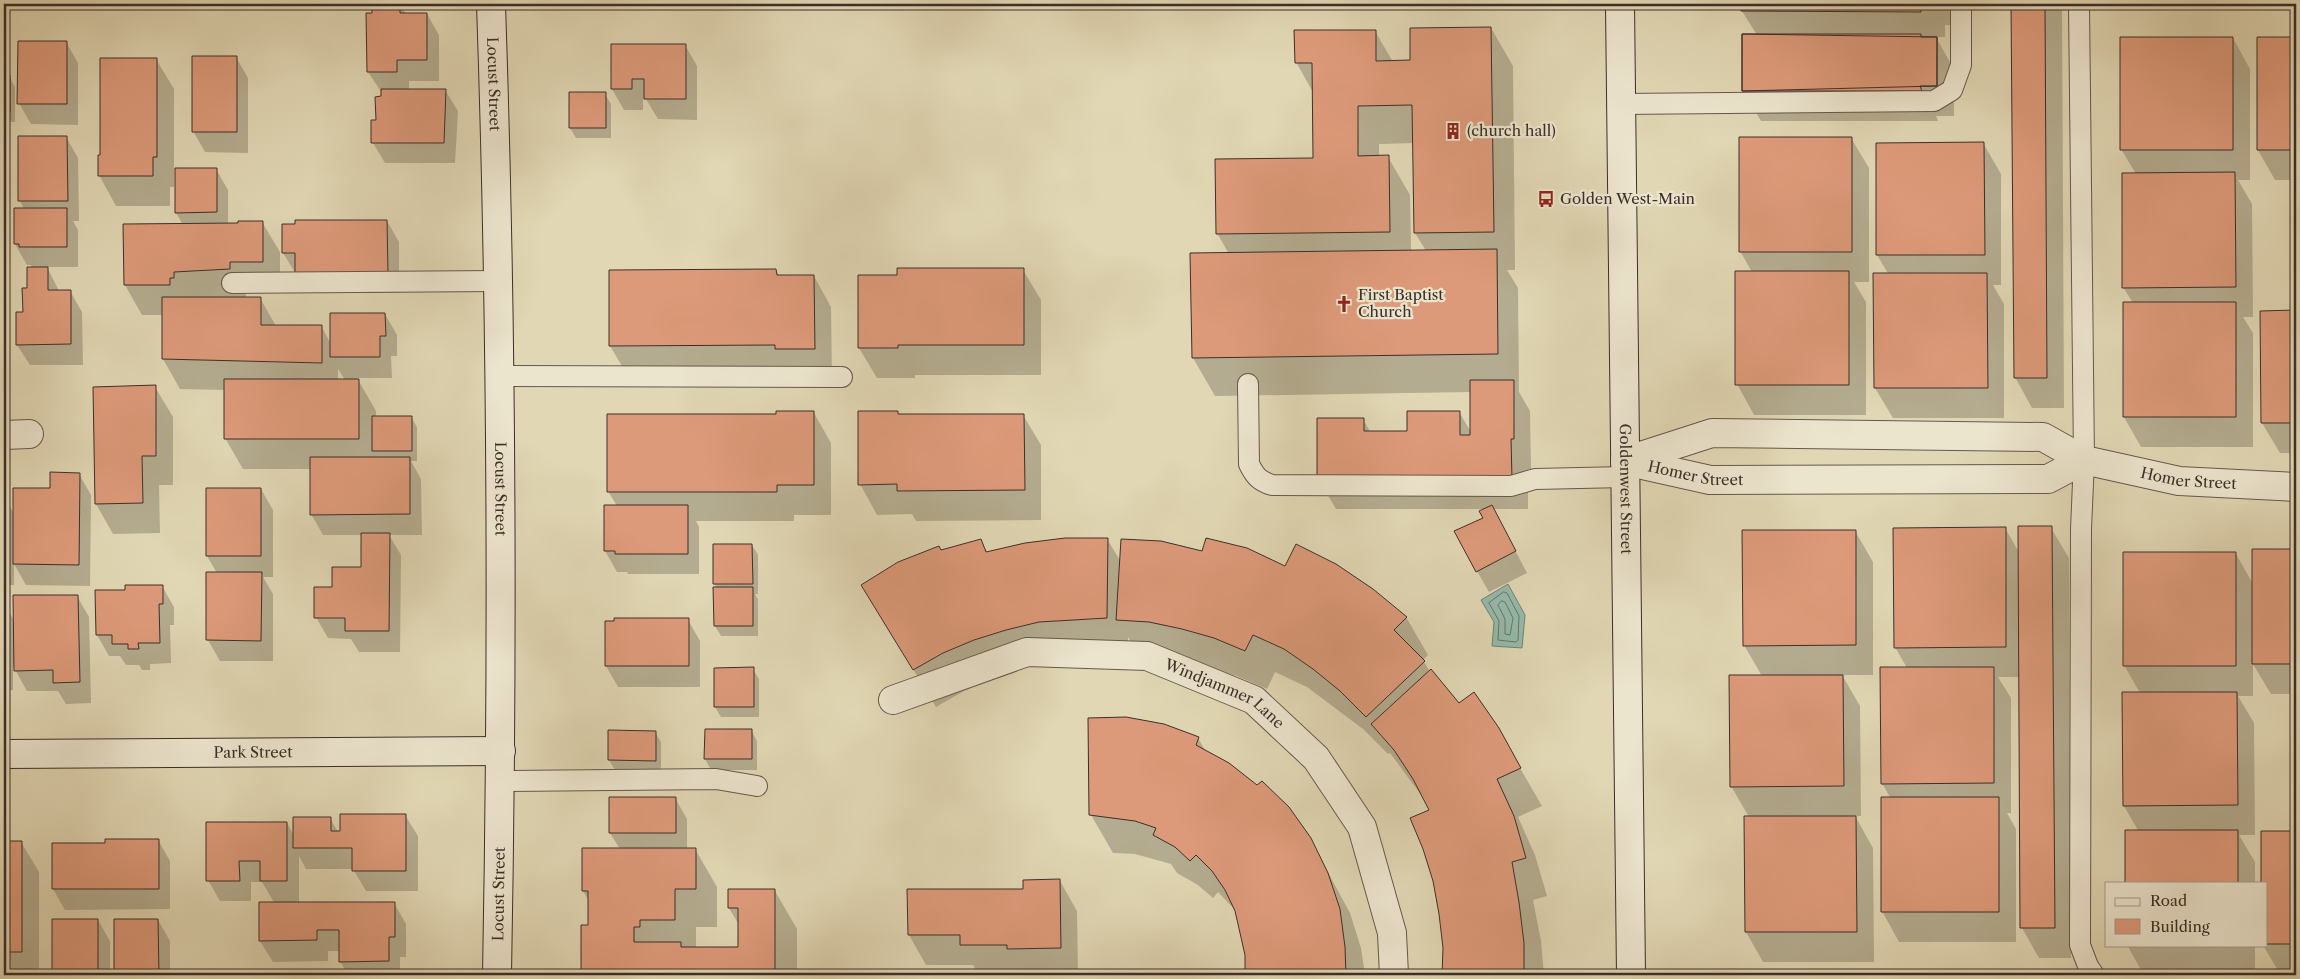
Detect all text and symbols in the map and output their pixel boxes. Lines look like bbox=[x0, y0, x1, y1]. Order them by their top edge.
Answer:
street label: Locust Street bbox=[483, 36, 505, 132]
building icon: (church hall) bbox=[1443, 121, 1463, 141]
place label: (church hall) bbox=[1467, 121, 1556, 140]
bus stop icon: Golden West-Main bbox=[1536, 189, 1556, 209]
place label: Golden West-Main bbox=[1560, 189, 1696, 208]
place label: First Baptist Church bbox=[1358, 285, 1444, 321]
church icon: First Baptist Church bbox=[1334, 294, 1354, 314]
street label: Goldenwest Street bbox=[1616, 423, 1636, 555]
street label: Locust Street bbox=[491, 442, 511, 537]
street label: Homer Street bbox=[1646, 456, 1744, 489]
street label: Homer Street bbox=[2139, 463, 2238, 493]
street label: Windjammer Lane bbox=[1161, 654, 1288, 732]
street label: Park Street bbox=[213, 742, 293, 762]
street label: Locust Street bbox=[488, 846, 509, 941]
legend bbox=[2105, 882, 2268, 946]
text: Road bbox=[2150, 891, 2187, 910]
text: Building bbox=[2150, 917, 2210, 936]

